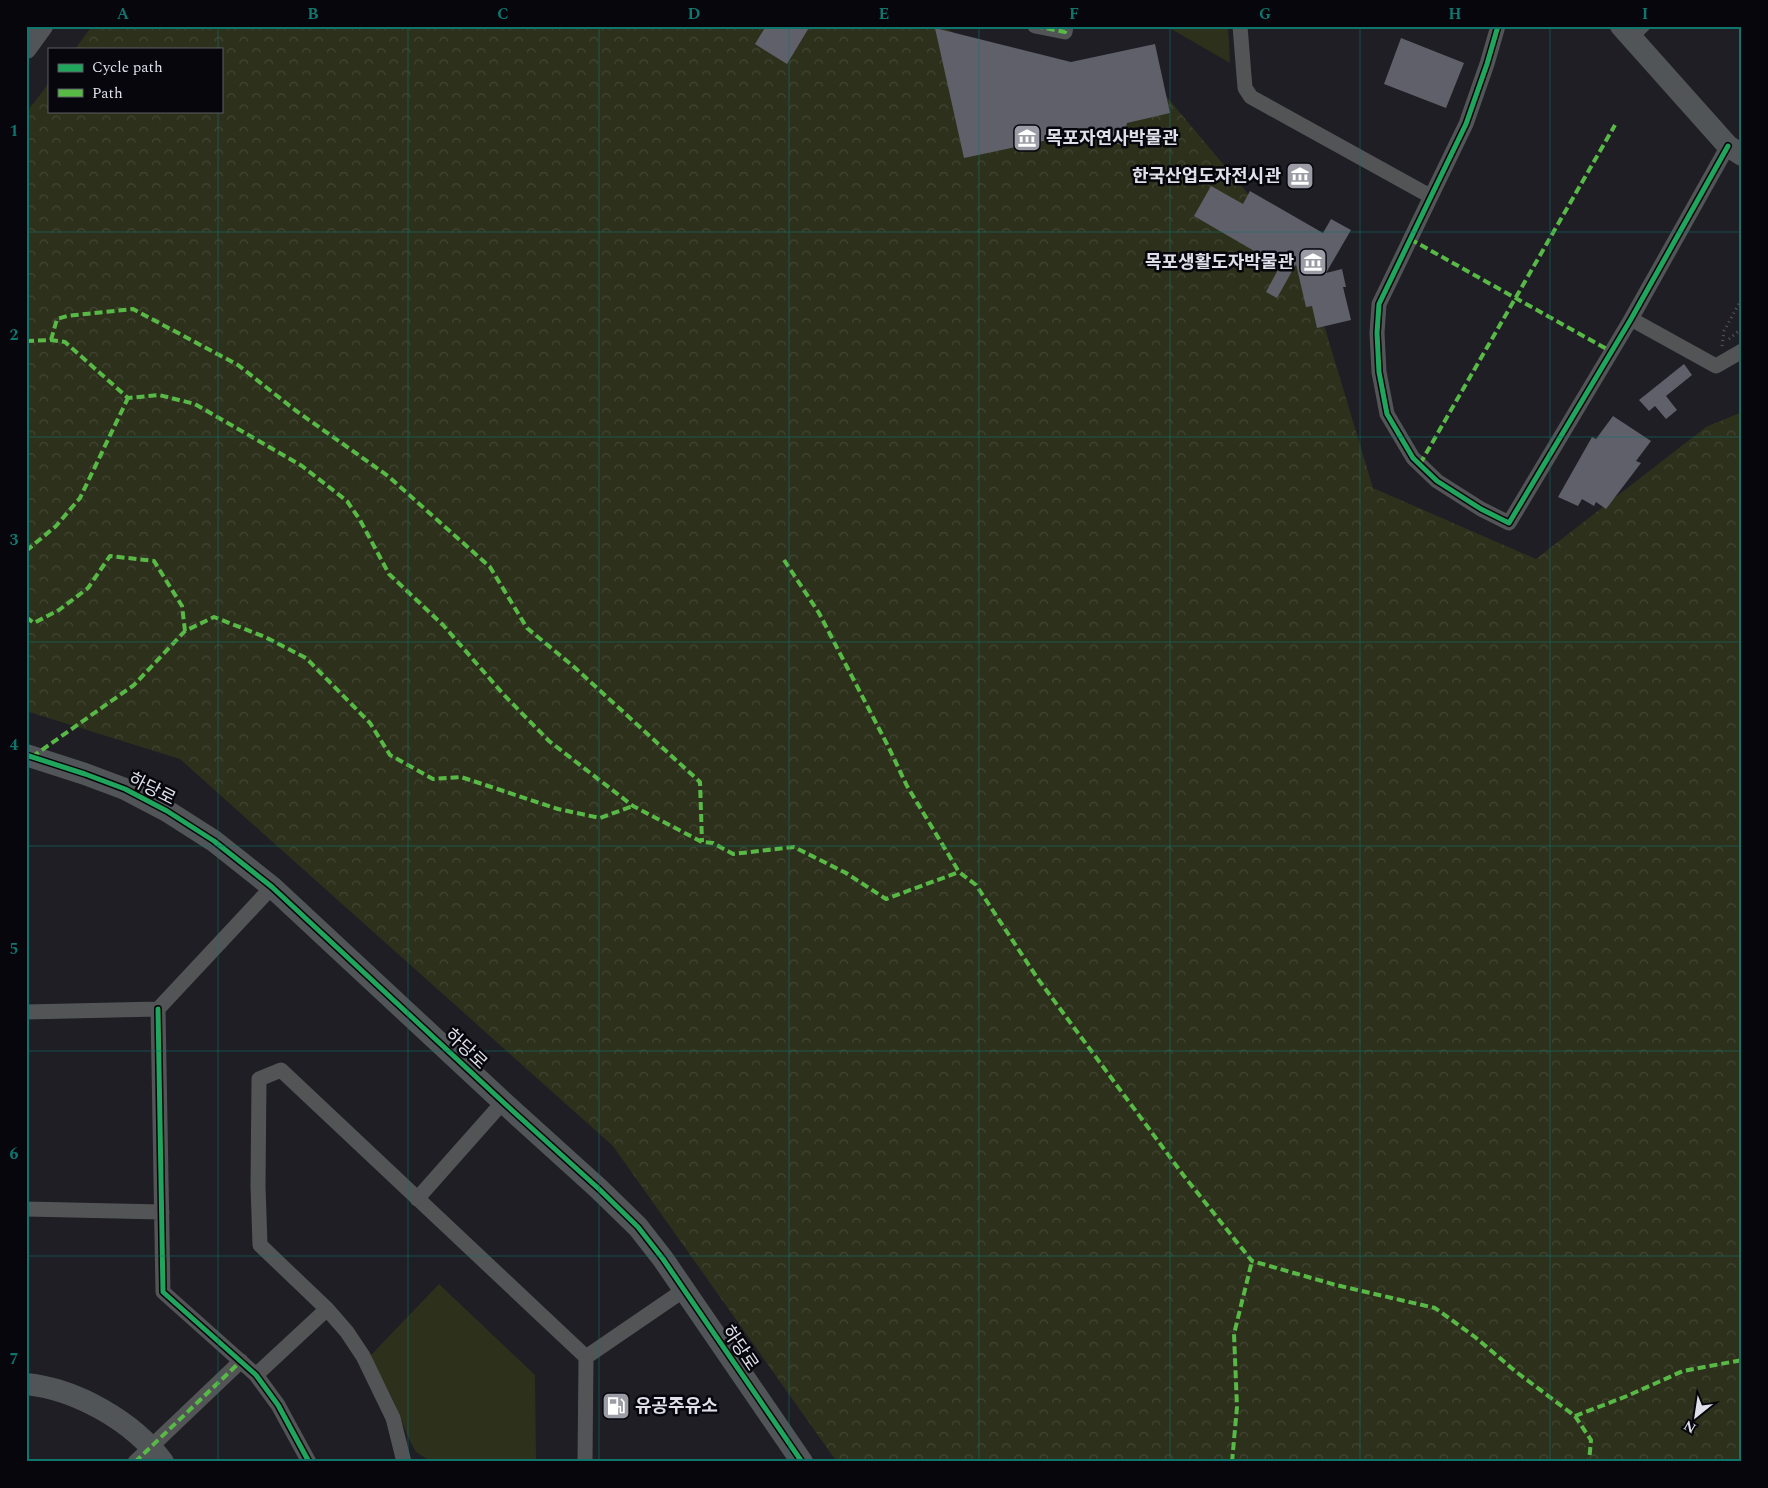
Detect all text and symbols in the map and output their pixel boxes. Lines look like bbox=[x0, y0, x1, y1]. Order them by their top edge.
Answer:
text: A bbox=[117, 2, 130, 26]
text: B bbox=[307, 2, 319, 26]
text: C bbox=[497, 2, 509, 26]
text: D bbox=[688, 2, 701, 26]
text: E bbox=[879, 2, 889, 26]
text: F bbox=[1069, 2, 1079, 26]
text: G bbox=[1259, 2, 1271, 26]
text: H bbox=[1448, 2, 1462, 26]
text: I bbox=[1642, 2, 1648, 26]
legend bbox=[48, 48, 222, 112]
text: Cycle path bbox=[92, 56, 163, 79]
text: Path bbox=[92, 82, 123, 105]
text: 1 bbox=[10, 119, 18, 143]
museum icon: 목포자연사박물관 bbox=[1012, 123, 1042, 153]
place label: 목포자연사박물관 bbox=[1046, 125, 1179, 152]
museum icon: 한국산업도자전시관 bbox=[1285, 161, 1315, 191]
place label: 한국산업도자전시관 bbox=[1132, 163, 1281, 190]
museum icon: 목포생활도자박물관 bbox=[1298, 247, 1328, 277]
place label: 목포생활도자박물관 bbox=[1145, 249, 1294, 276]
text: 2 bbox=[10, 323, 19, 347]
text: 3 bbox=[10, 528, 19, 552]
text: 4 bbox=[10, 733, 19, 757]
street label: 하당로 bbox=[124, 766, 180, 812]
text: 5 bbox=[10, 937, 18, 961]
street label: 하당로 bbox=[439, 1022, 493, 1076]
text: 6 bbox=[10, 1142, 19, 1166]
street label: 하당로 bbox=[715, 1320, 765, 1376]
text: 7 bbox=[10, 1347, 19, 1371]
north arrow bbox=[1670, 1390, 1720, 1440]
fuel station icon: 유공주유소 bbox=[601, 1391, 631, 1421]
place label: 유공주유소 bbox=[635, 1393, 718, 1420]
text: N bbox=[1680, 1415, 1700, 1439]

